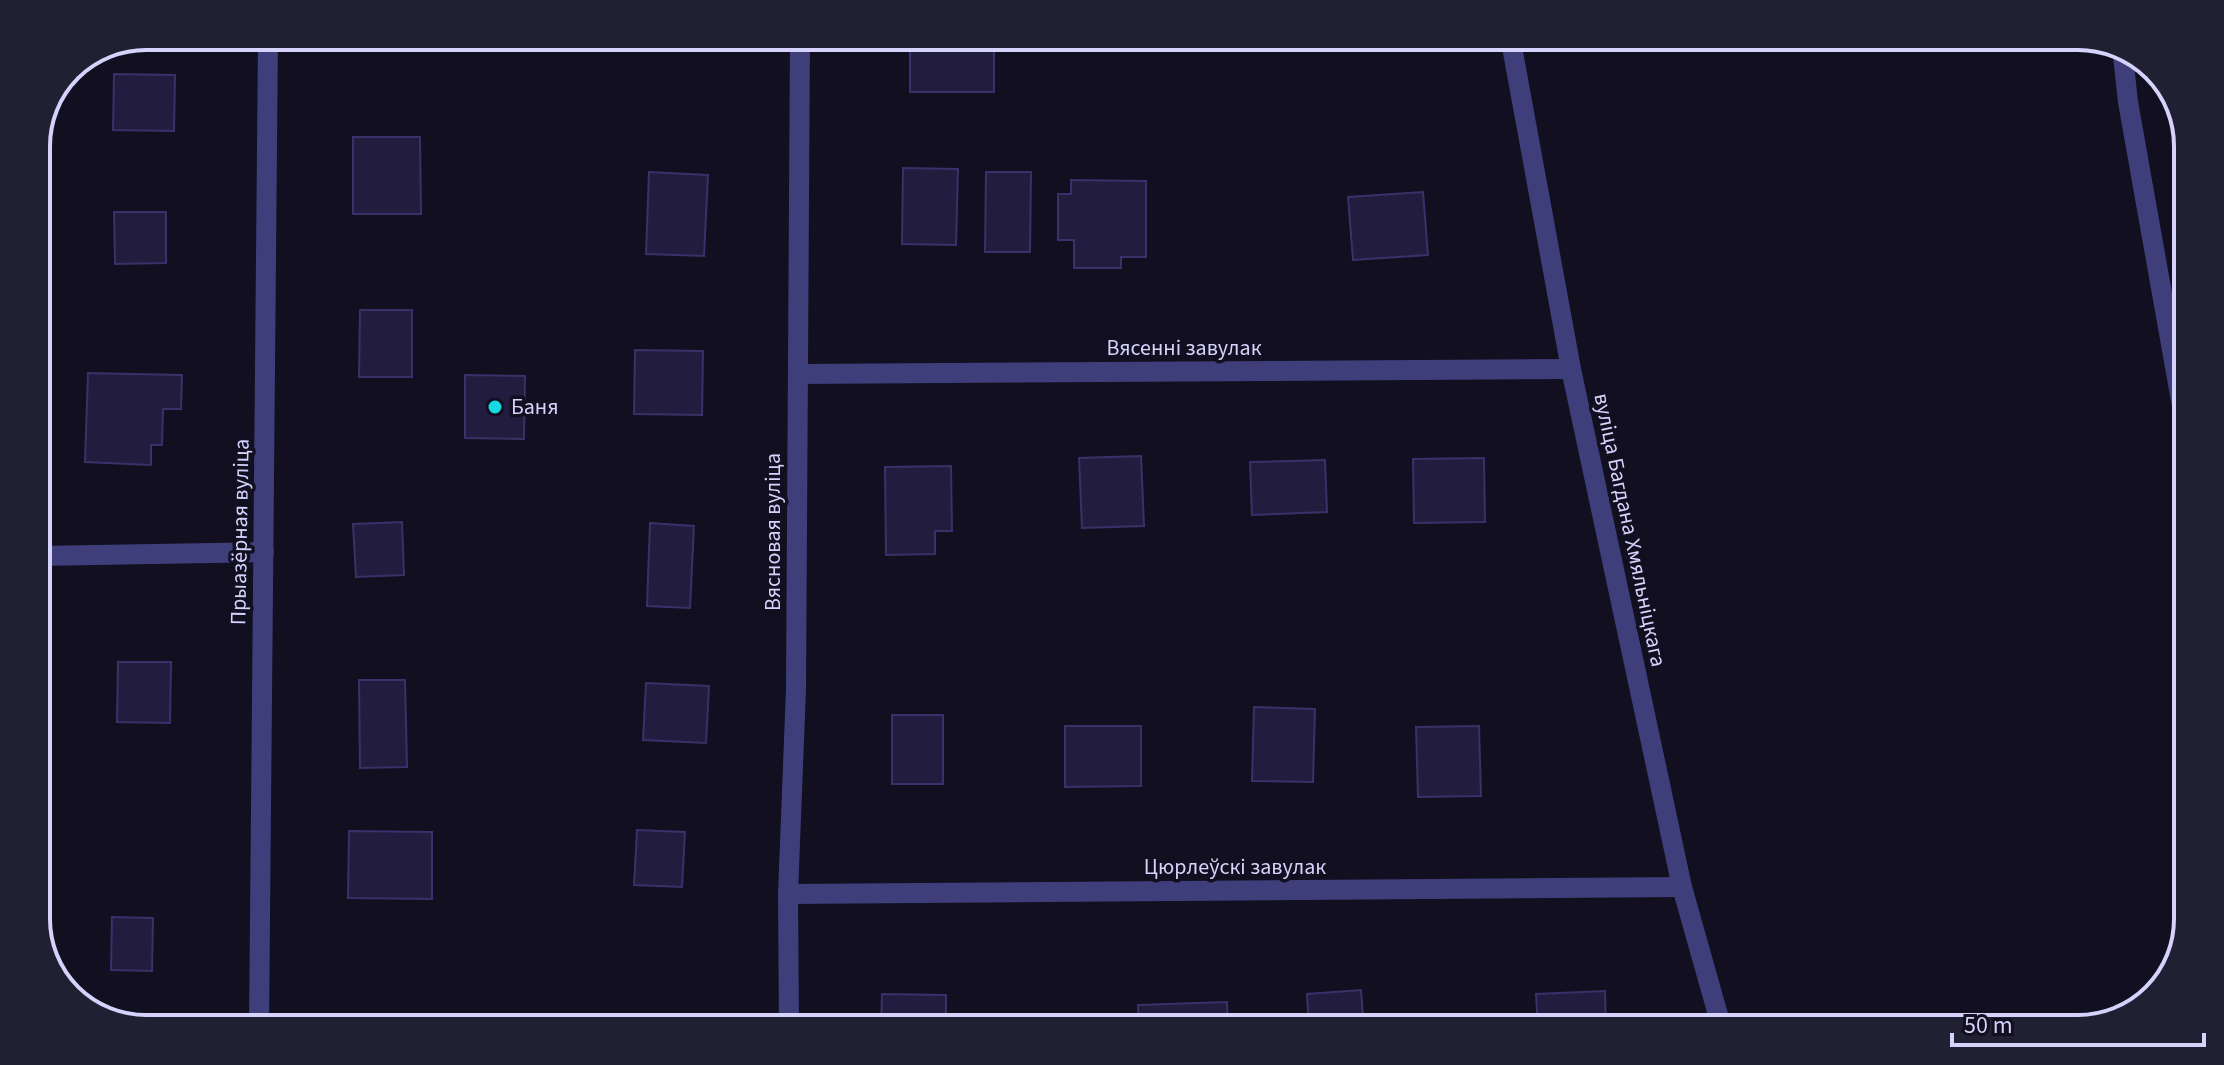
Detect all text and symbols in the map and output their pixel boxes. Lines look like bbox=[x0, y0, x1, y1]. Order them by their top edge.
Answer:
street label: Вясенні завулак bbox=[1106, 332, 1262, 364]
street label: вуліца Багдана Хмяльніцкага bbox=[1585, 390, 1675, 670]
place label: Баня bbox=[511, 391, 559, 423]
marker: Баня bbox=[486, 398, 504, 416]
street label: Прыазёрная вуліца bbox=[222, 439, 258, 625]
street label: Вясновая вуліца bbox=[757, 453, 789, 611]
street label: Цюрлеўскі завулак bbox=[1144, 851, 1326, 883]
scale bar bbox=[1952, 997, 2204, 1047]
text: 50 m bbox=[1964, 1008, 2013, 1043]

